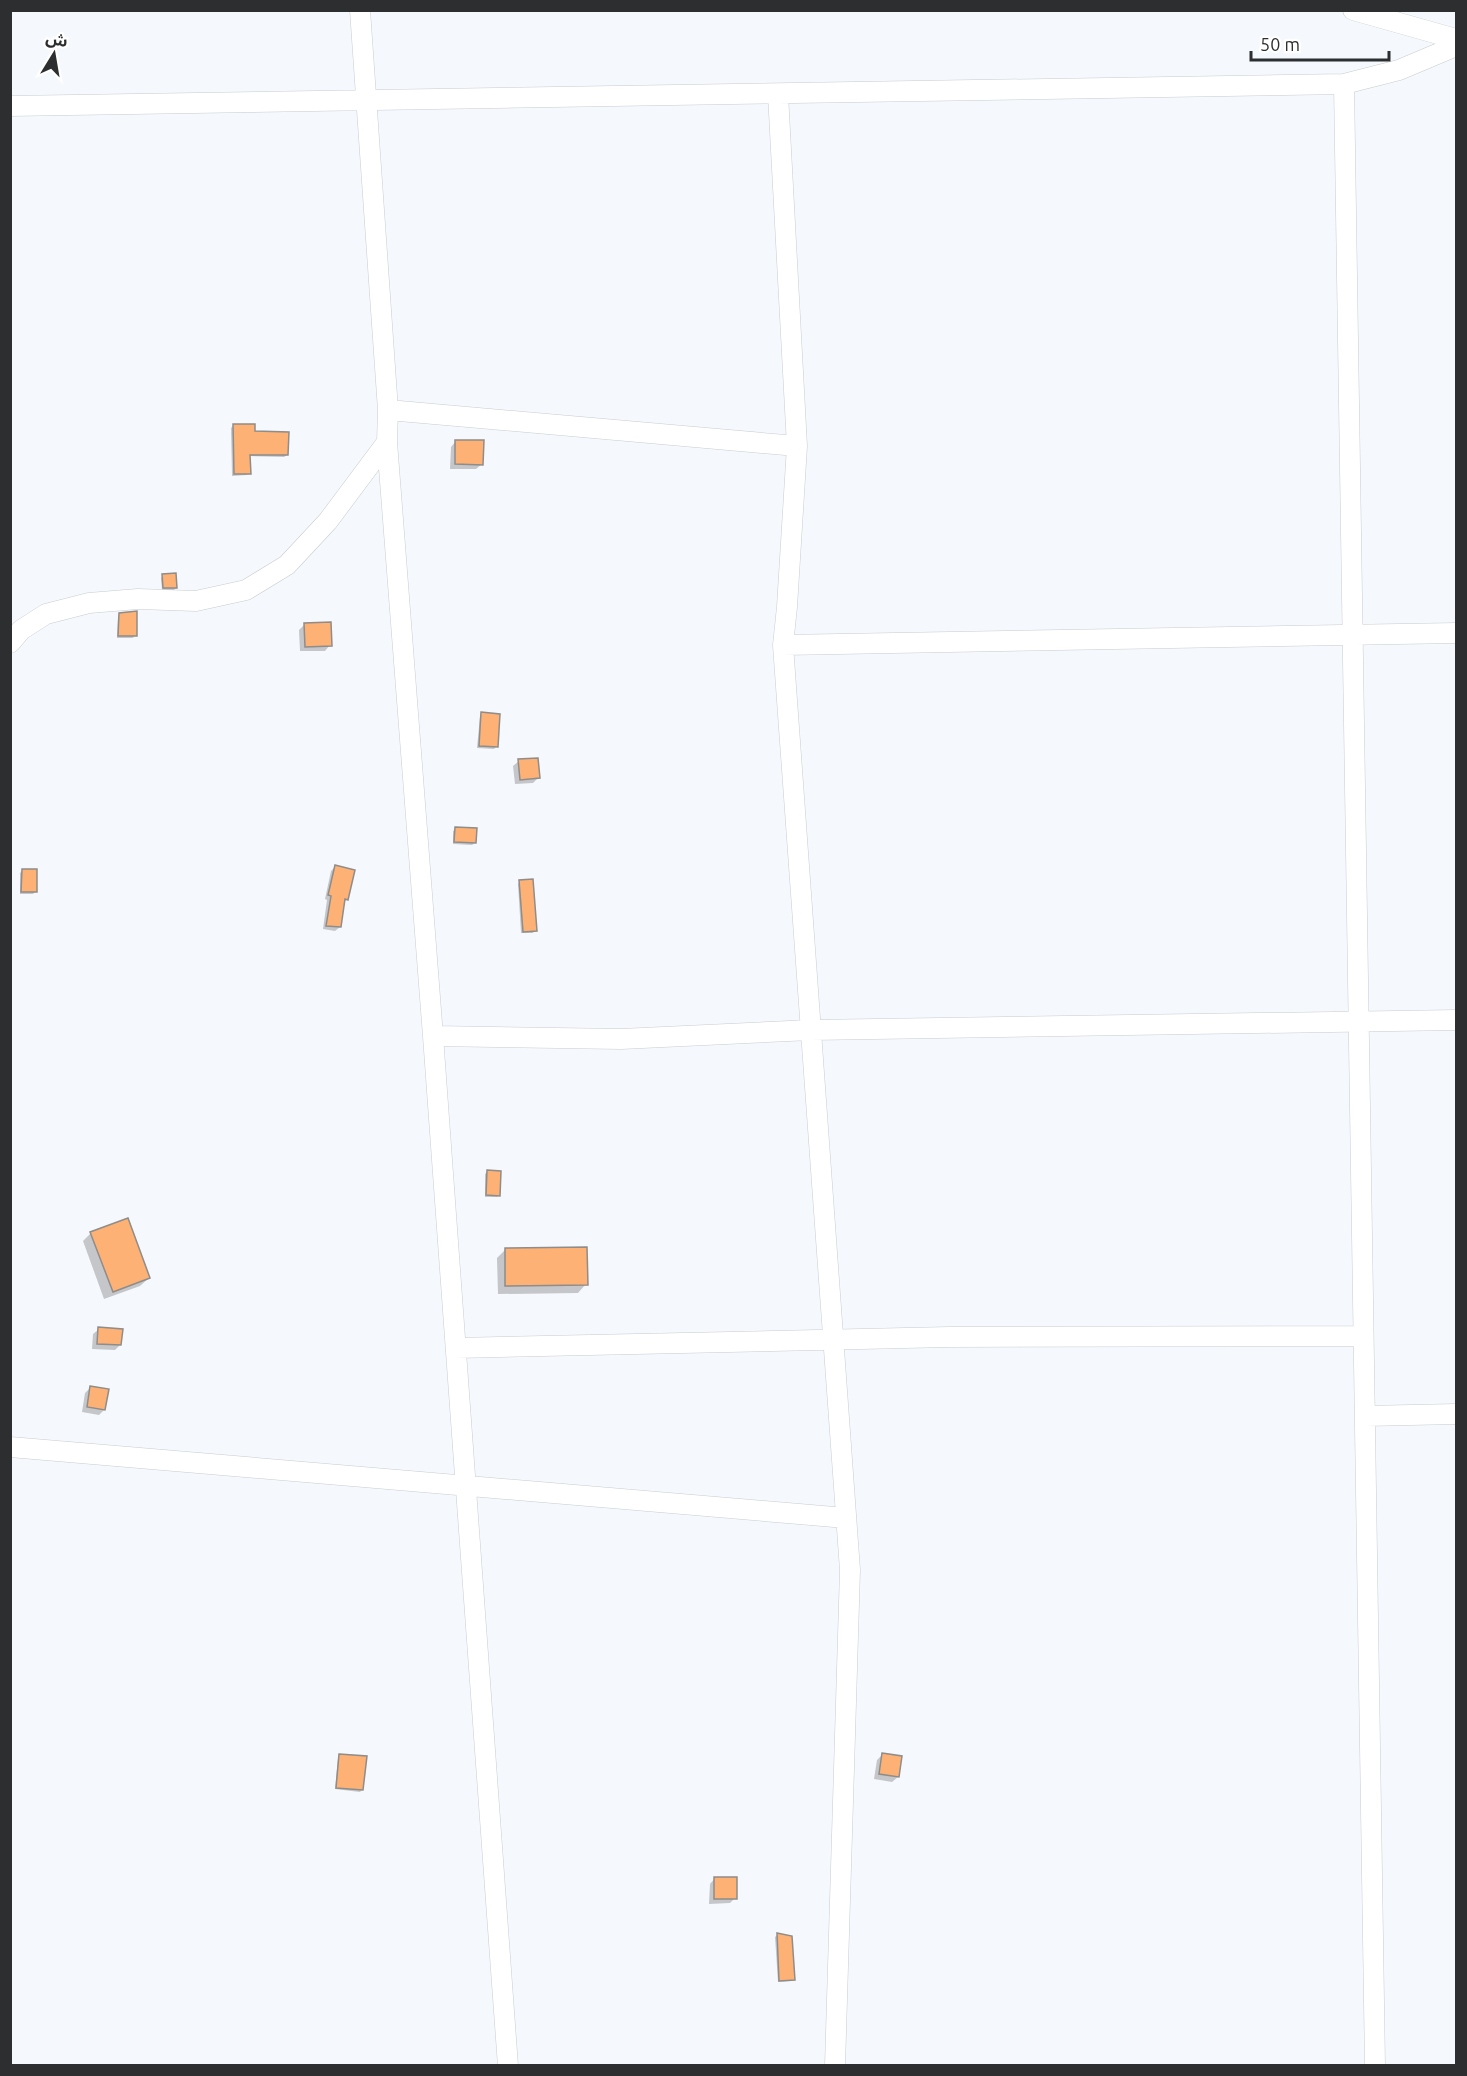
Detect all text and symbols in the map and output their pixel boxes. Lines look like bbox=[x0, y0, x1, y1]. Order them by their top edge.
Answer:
north arrow bbox=[24, 24, 84, 84]
scale bar bbox=[1251, 24, 1389, 62]
text: ش bbox=[44, 28, 69, 51]
text: 50 m bbox=[1260, 34, 1300, 54]

